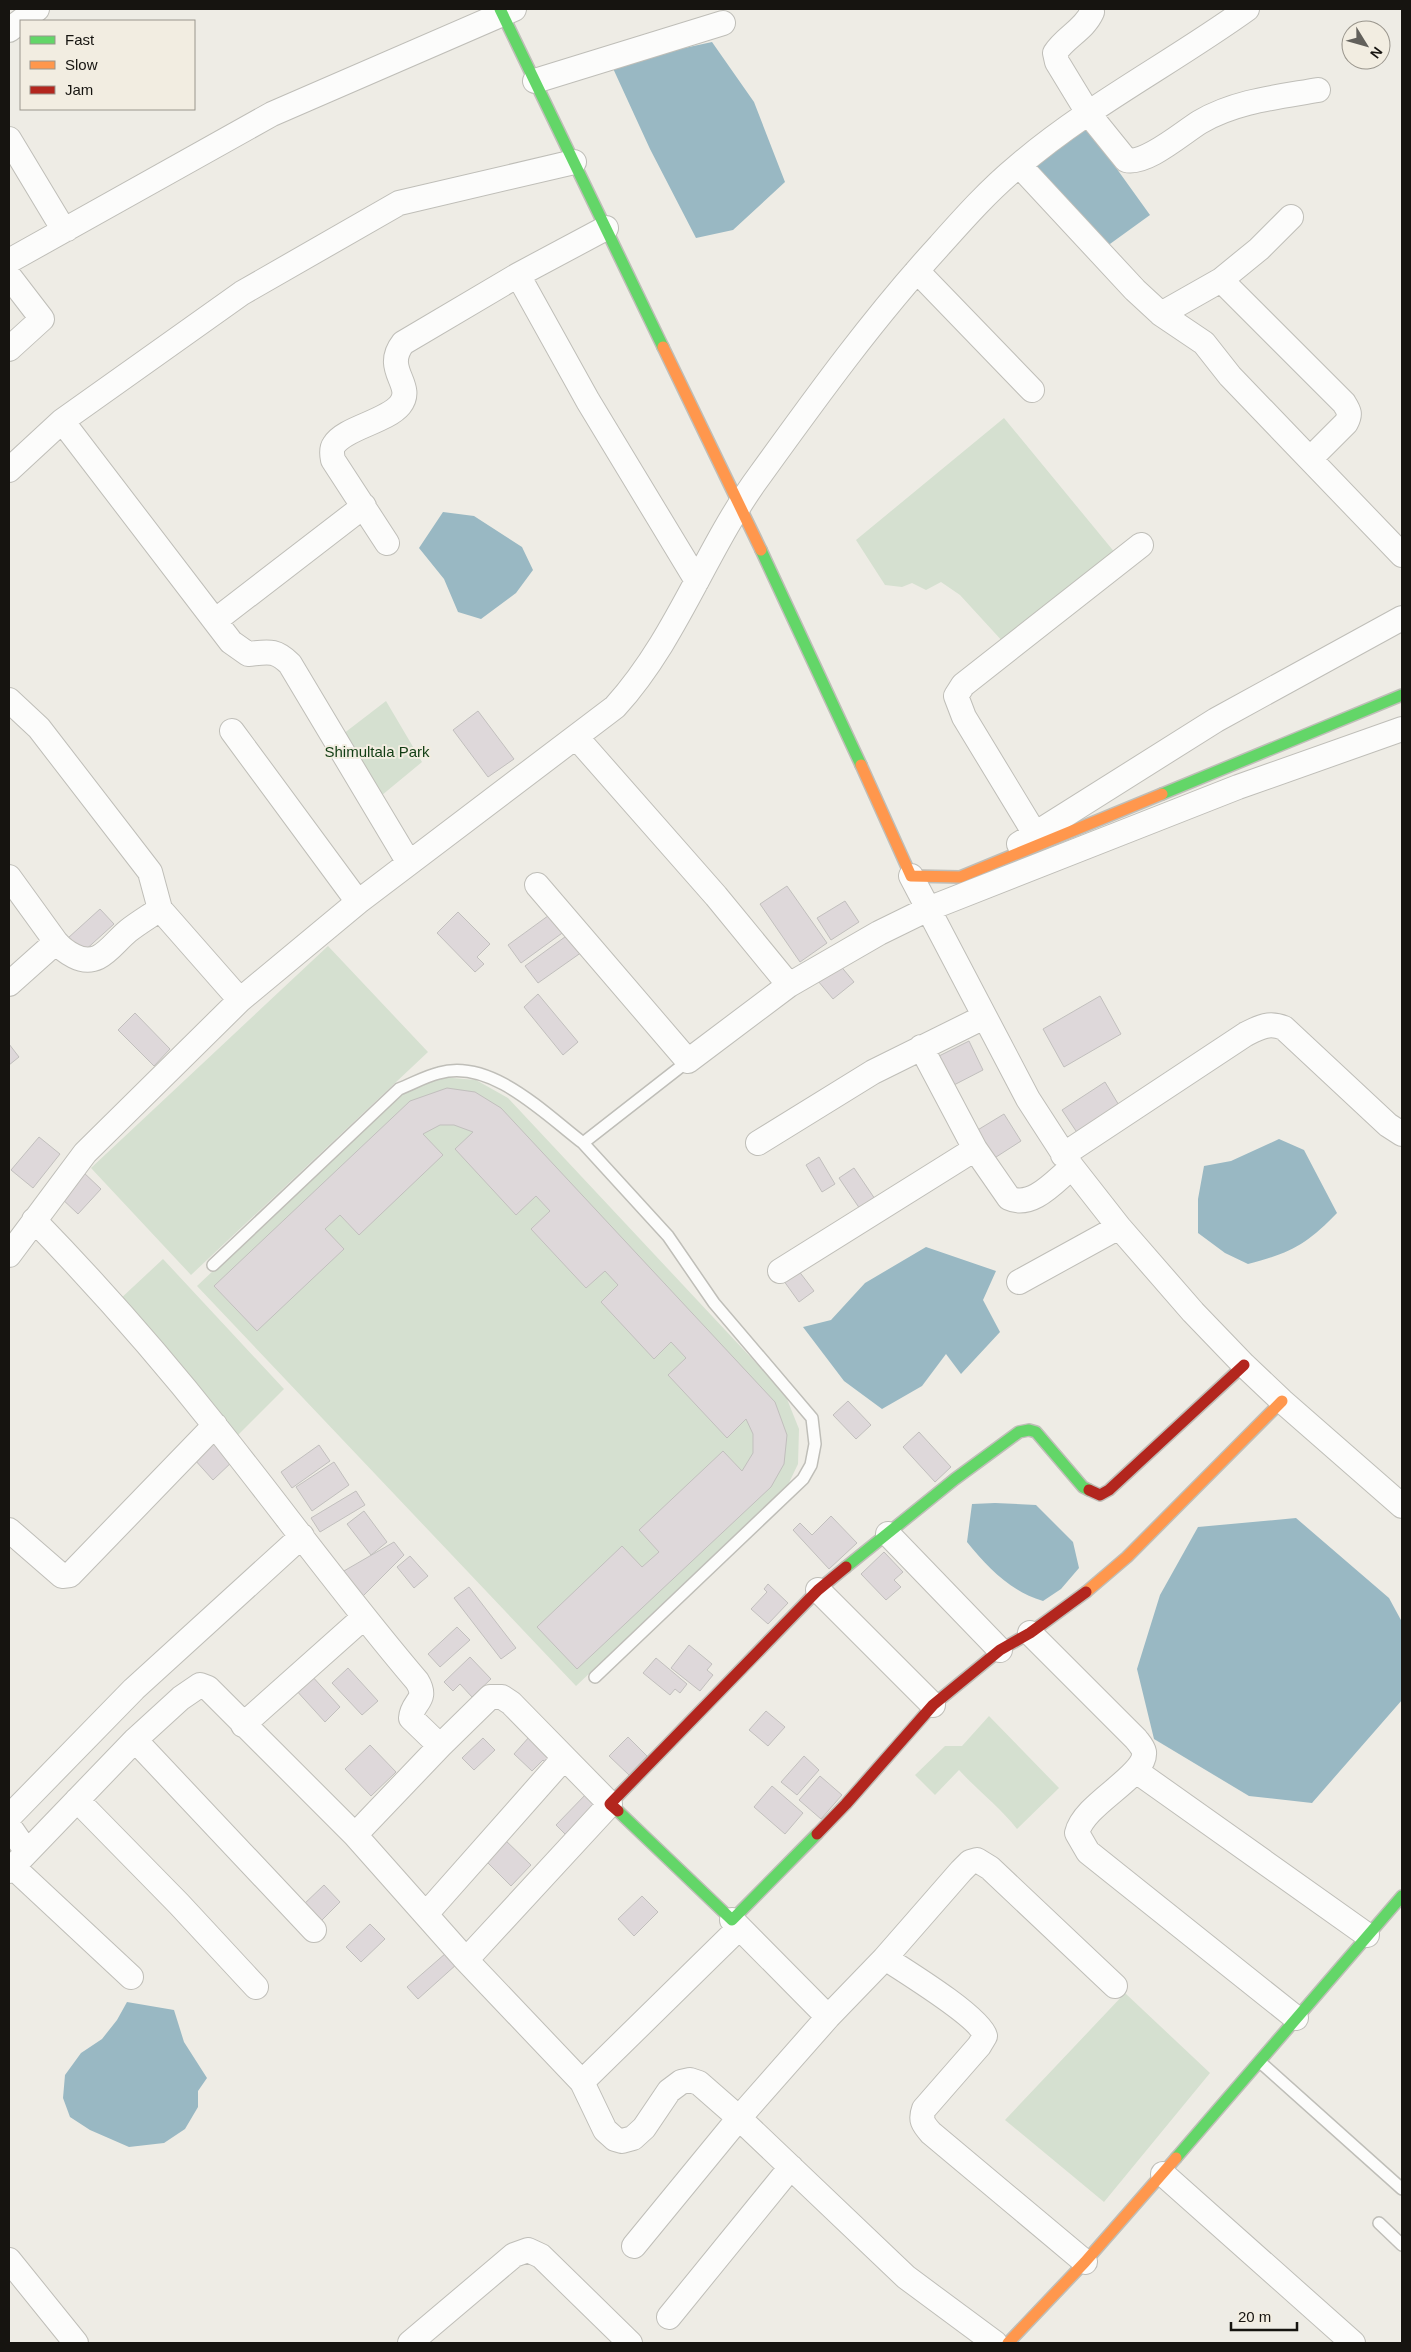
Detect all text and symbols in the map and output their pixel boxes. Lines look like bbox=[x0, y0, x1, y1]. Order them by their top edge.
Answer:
legend bbox=[20, 20, 195, 110]
north arrow bbox=[1341, 20, 1391, 70]
text: Fast bbox=[65, 31, 95, 48]
text: N bbox=[1367, 44, 1386, 62]
text: Slow bbox=[65, 56, 98, 73]
text: Jam bbox=[65, 81, 93, 98]
park label: Shimultala Park bbox=[324, 743, 430, 760]
scale bar bbox=[1231, 2300, 1297, 2332]
text: 20 m bbox=[1238, 2308, 1271, 2325]

